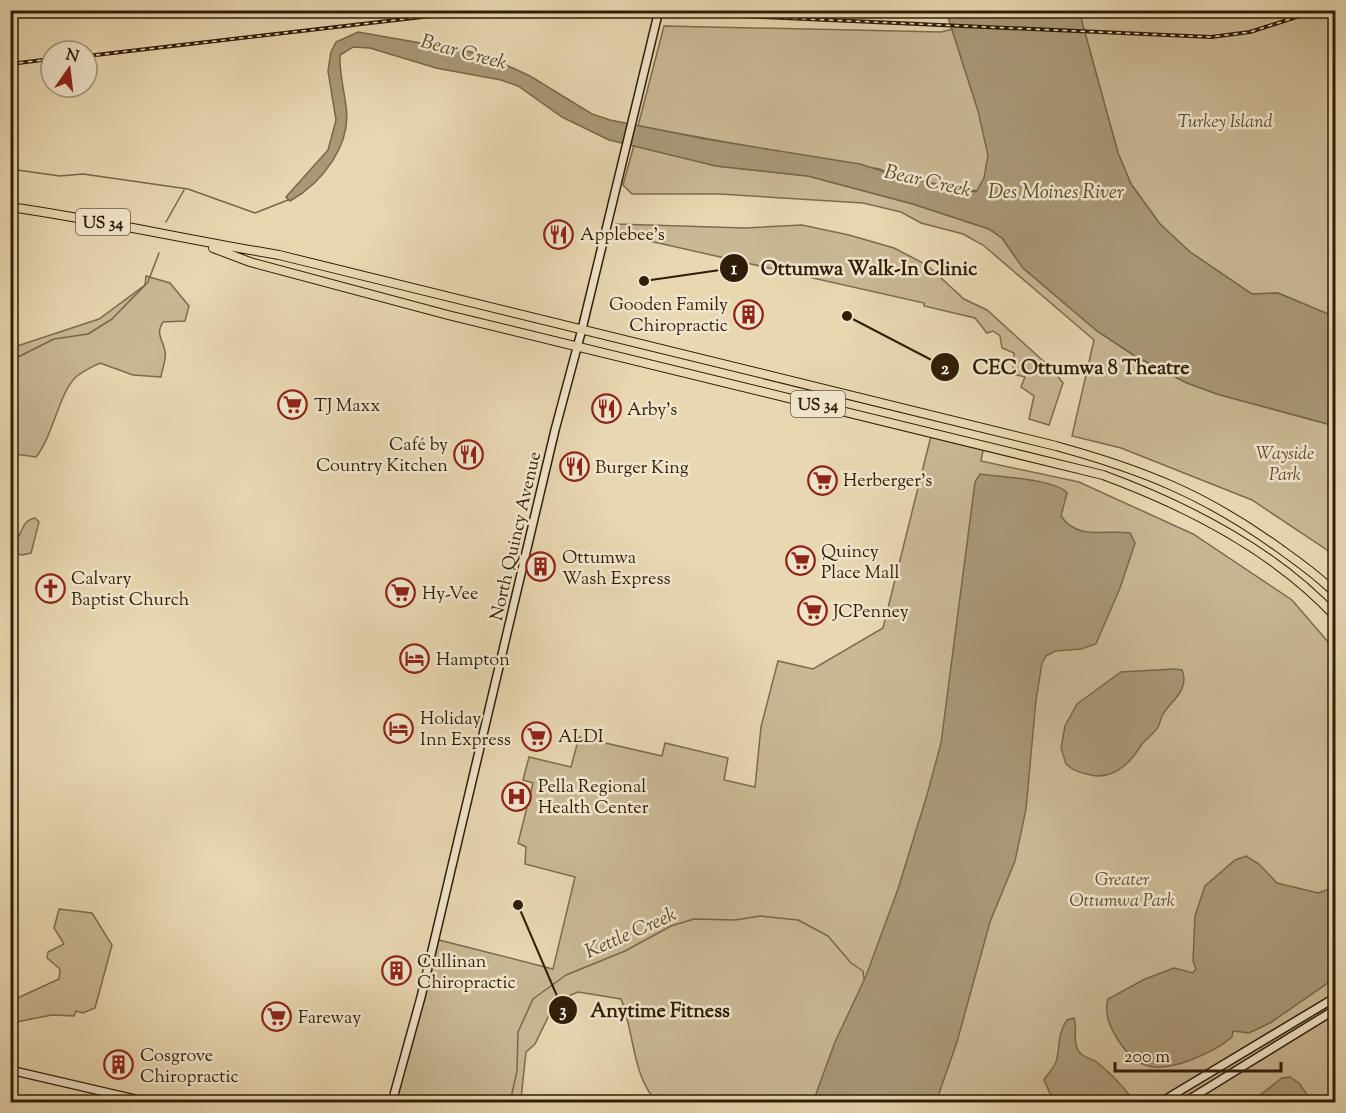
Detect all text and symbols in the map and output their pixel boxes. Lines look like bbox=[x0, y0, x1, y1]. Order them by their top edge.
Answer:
water label: Bear Creek bbox=[417, 28, 510, 79]
north arrow bbox=[39, 39, 99, 99]
text: N bbox=[63, 44, 81, 70]
park label: Turkey Island bbox=[1177, 110, 1273, 136]
water label: Bear Creek bbox=[881, 158, 974, 206]
water label: Des Moines River bbox=[988, 179, 1124, 208]
road number: US 34 bbox=[76, 209, 130, 235]
restaurant icon: Applebee's bbox=[543, 218, 575, 250]
place label: Applebee's bbox=[580, 223, 665, 249]
callout: Ottumwa Walk-In Clinic bbox=[719, 249, 990, 287]
text: Ottumwa Walk-In Clinic bbox=[761, 256, 977, 285]
text: 1 bbox=[731, 257, 738, 283]
place label: Gooden Family Chiropractic bbox=[609, 293, 728, 340]
building icon: Gooden Family Chiropractic bbox=[733, 298, 765, 330]
callout: CEC Ottumwa 8 Theatre bbox=[930, 348, 1201, 386]
text: CEC Ottumwa 8 Theatre bbox=[972, 355, 1190, 384]
text: 2 bbox=[941, 357, 950, 383]
supermarket icon: TJ Maxx bbox=[277, 389, 309, 421]
road number: US 34 bbox=[791, 391, 845, 417]
restaurant icon: Arby's bbox=[590, 393, 622, 425]
place label: TJ Maxx bbox=[314, 394, 380, 420]
place label: Arby's bbox=[627, 398, 677, 424]
place label: Café by Country Kitchen bbox=[316, 433, 448, 480]
restaurant icon: Café by Country Kitchen bbox=[453, 438, 485, 470]
park label: Wayside Park bbox=[1256, 442, 1314, 489]
street label: North Quincy Avenue bbox=[485, 449, 549, 624]
restaurant icon: Burger King bbox=[558, 451, 590, 483]
place label: Burger King bbox=[595, 456, 689, 482]
supermarket icon: Herberger's bbox=[806, 464, 838, 496]
place label: Herberger's bbox=[843, 469, 932, 495]
place label: Quincy Place Mall bbox=[821, 540, 899, 587]
supermarket icon: Quincy Place Mall bbox=[784, 545, 816, 577]
place label: Ottumwa Wash Express bbox=[562, 546, 671, 593]
building icon: Ottumwa Wash Express bbox=[525, 551, 557, 583]
place label: Calvary Baptist Church bbox=[71, 567, 190, 614]
church icon: Calvary Baptist Church bbox=[34, 572, 66, 604]
supermarket icon: Hy-Vee bbox=[385, 577, 417, 609]
place label: Hy-Vee bbox=[422, 582, 478, 608]
supermarket icon: JCPenney bbox=[796, 595, 828, 627]
place label: JCPenney bbox=[832, 600, 909, 626]
hotel icon: Hampton bbox=[399, 643, 431, 675]
place label: Hampton bbox=[436, 648, 510, 674]
place label: Holiday Inn Express bbox=[420, 707, 511, 754]
hotel icon: Holiday Inn Express bbox=[383, 712, 415, 744]
supermarket icon: ALDI bbox=[521, 720, 553, 752]
place label: ALDI bbox=[558, 725, 604, 751]
place label: Pella Regional Health Center bbox=[538, 775, 649, 822]
hospital icon: Pella Regional Health Center bbox=[501, 780, 533, 812]
park label: Greater Ottumwa Park bbox=[1069, 868, 1175, 915]
water label: Kettle Creek bbox=[581, 901, 681, 967]
place label: Cullinan Chiropractic bbox=[417, 950, 516, 997]
building icon: Cullinan Chiropractic bbox=[380, 955, 412, 987]
callout: Anytime Fitness bbox=[548, 991, 742, 1029]
text: Anytime Fitness bbox=[590, 998, 730, 1027]
text: 3 bbox=[559, 999, 567, 1025]
supermarket icon: Fareway bbox=[261, 1001, 293, 1033]
place label: Fareway bbox=[298, 1006, 361, 1032]
scale bar bbox=[1115, 1035, 1282, 1073]
place label: Cosgrove Chiropractic bbox=[140, 1044, 239, 1091]
text: 200 m bbox=[1124, 1045, 1170, 1071]
building icon: Cosgrove Chiropractic bbox=[103, 1049, 135, 1081]

